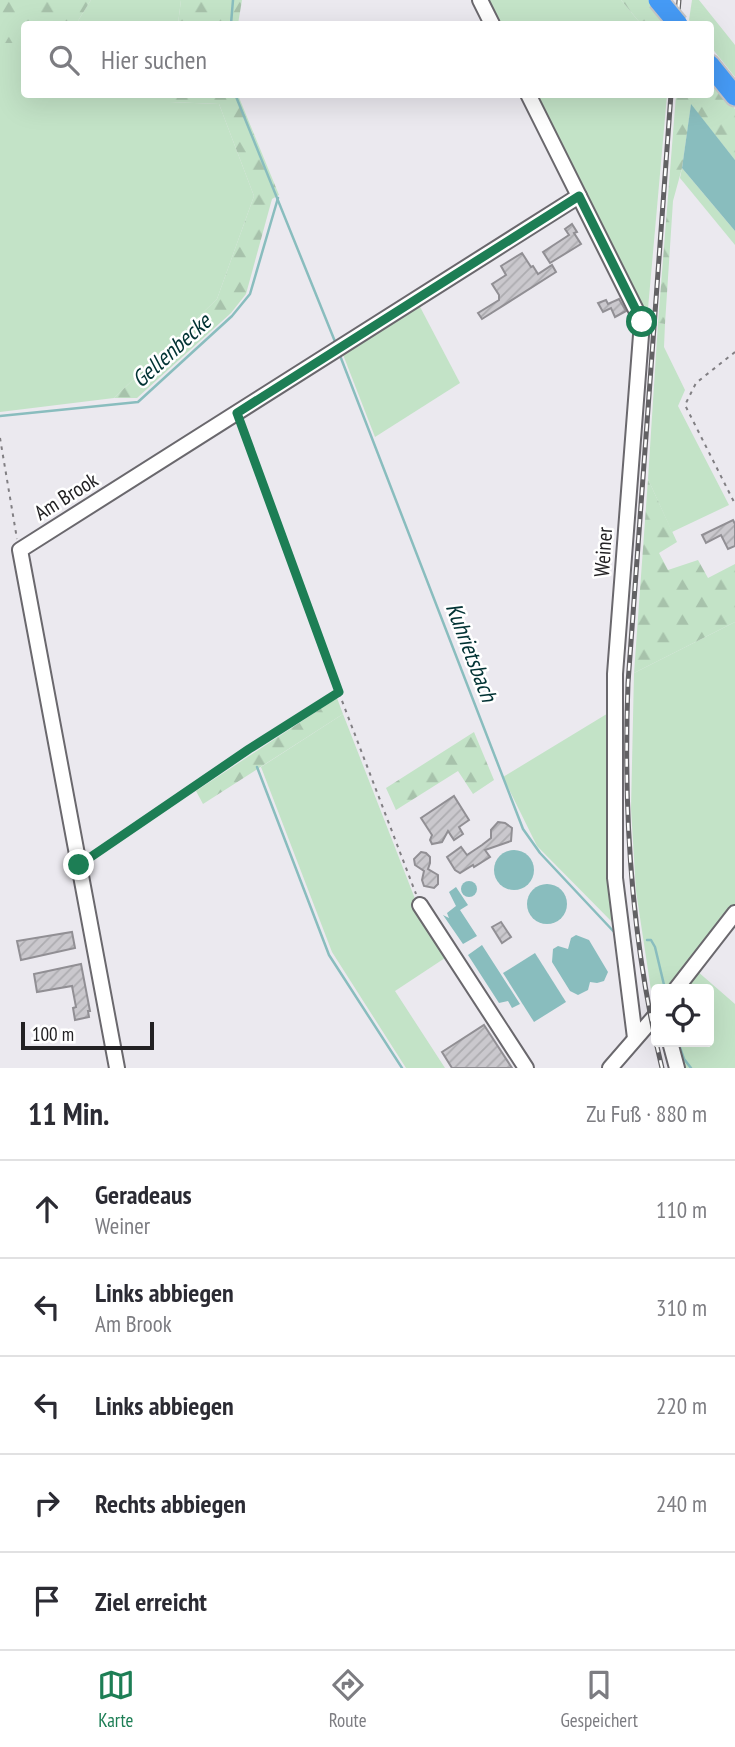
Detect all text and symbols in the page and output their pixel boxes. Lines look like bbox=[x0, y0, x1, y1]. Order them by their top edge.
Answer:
search box bbox=[21, 21, 714, 98]
icon: search bbox=[45, 41, 83, 79]
text: Hier suchen bbox=[101, 43, 207, 76]
water label: Gellenbecke bbox=[125, 306, 218, 393]
route start bbox=[626, 306, 657, 337]
street label: Am Brook bbox=[29, 466, 103, 526]
street label: Weiner bbox=[588, 526, 618, 578]
water label: Kuhrietsbach bbox=[440, 599, 505, 707]
route end bbox=[63, 849, 94, 880]
map controls bbox=[651, 984, 714, 1047]
button: locate bbox=[651, 984, 714, 1047]
scale bar bbox=[21, 1019, 154, 1051]
text: 100 m bbox=[32, 1022, 74, 1046]
text: 11 Min. bbox=[28, 1094, 109, 1133]
text: Zu Fuß · 880 m bbox=[586, 1099, 707, 1128]
text: Geradeaus bbox=[95, 1178, 192, 1211]
icon: ahead bbox=[28, 1190, 66, 1228]
text: 110 m bbox=[656, 1195, 707, 1224]
text: Weiner bbox=[95, 1211, 150, 1240]
text: Links abbiegen bbox=[95, 1276, 234, 1309]
icon: left bbox=[28, 1288, 66, 1326]
text: 310 m bbox=[656, 1293, 707, 1322]
text: Am Brook bbox=[95, 1309, 172, 1338]
icon: left bbox=[28, 1386, 66, 1424]
text: Links abbiegen bbox=[95, 1389, 234, 1422]
text: 220 m bbox=[656, 1391, 707, 1420]
icon: right bbox=[28, 1484, 66, 1522]
text: Rechts abbiegen bbox=[95, 1487, 246, 1520]
text: 240 m bbox=[656, 1489, 707, 1518]
icon: arrive bbox=[28, 1582, 66, 1620]
text: Ziel erreicht bbox=[95, 1585, 207, 1618]
tab: Karte bbox=[97, 1666, 135, 1732]
tab: Route bbox=[329, 1666, 367, 1732]
tab: Gespeichert bbox=[560, 1666, 638, 1732]

